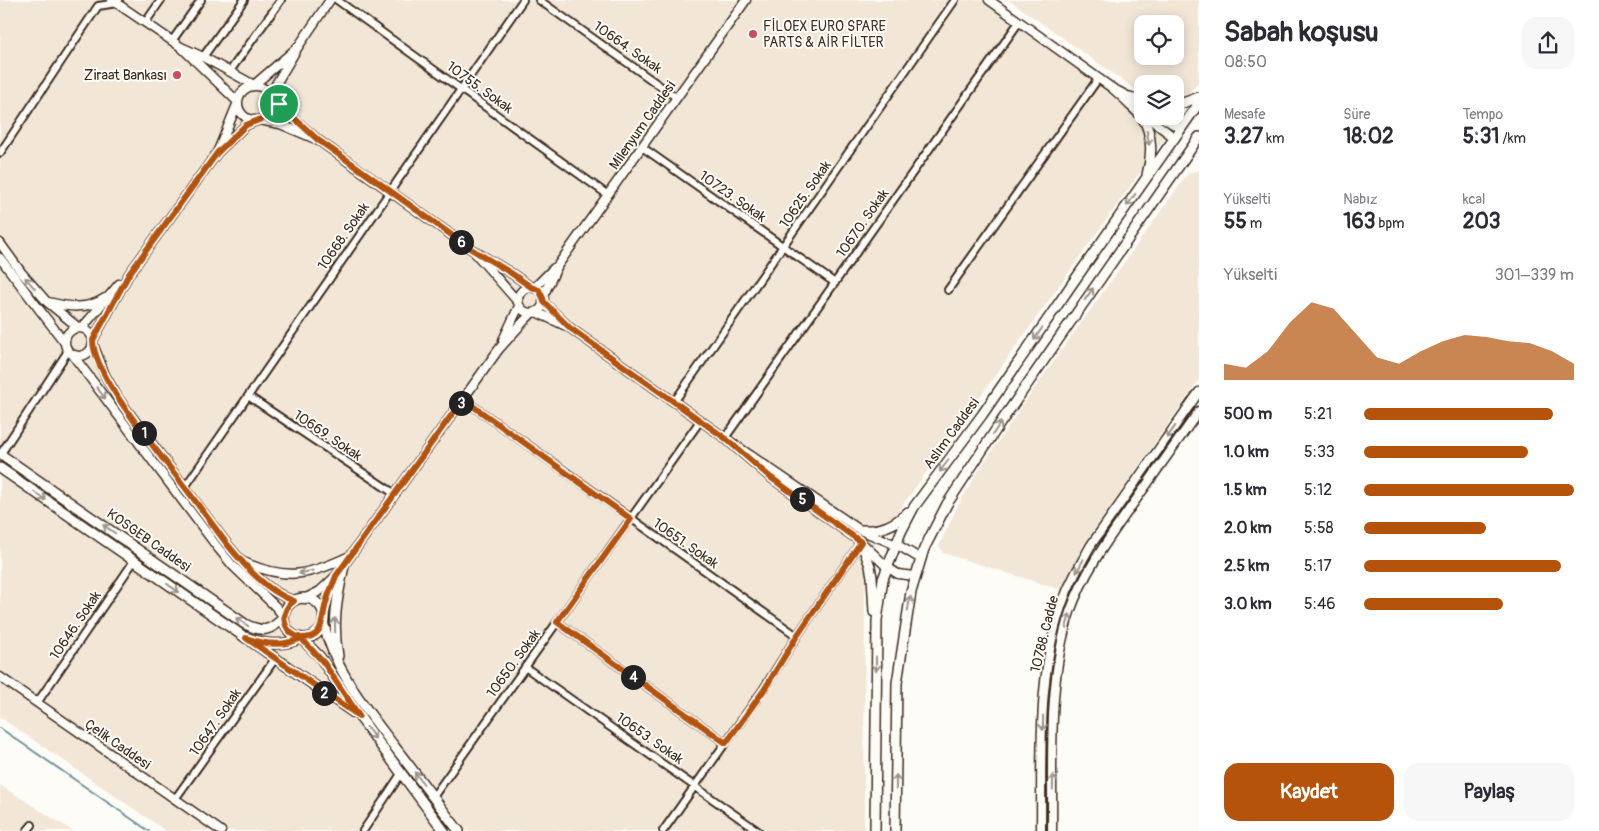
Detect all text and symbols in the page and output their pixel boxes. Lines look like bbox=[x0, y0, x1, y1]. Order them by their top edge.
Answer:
map controls bbox=[1134, 15, 1184, 125]
button: locate bbox=[1134, 15, 1184, 65]
text: Sabah koşusu bbox=[1224, 15, 1379, 50]
button: share bbox=[1522, 17, 1574, 69]
street label: 10664. Sokak bbox=[590, 18, 665, 77]
place label: FİLOEX EURO SPARE PARTS & AİR FİLTER bbox=[763, 18, 886, 51]
marker: FİLOEX EURO SPARE PARTS & AİR FİLTER bbox=[747, 28, 759, 40]
text: 08:50 bbox=[1224, 52, 1267, 72]
street label: 10755. Sokak bbox=[443, 58, 516, 117]
place label: Ziraat Bankası bbox=[84, 67, 167, 84]
marker: Ziraat Bankası bbox=[171, 69, 183, 81]
button: layers bbox=[1134, 75, 1184, 125]
street label: Milenyum Caddesi bbox=[606, 78, 679, 173]
pin bbox=[258, 83, 300, 125]
icon: arrive bbox=[265, 90, 293, 118]
text: Mesafe bbox=[1224, 106, 1266, 123]
text: Süre bbox=[1343, 106, 1370, 123]
text: Tempo bbox=[1463, 106, 1503, 123]
text: 3.27 bbox=[1224, 123, 1263, 150]
text: 18:02 bbox=[1343, 123, 1394, 150]
text: 5:31 bbox=[1463, 123, 1500, 150]
one-way arrow bbox=[1144, 130, 1154, 146]
text: km bbox=[1263, 130, 1284, 147]
text: /km bbox=[1500, 130, 1526, 147]
street label: 10625. Sokak bbox=[776, 157, 835, 231]
street label: 10723. Sokak bbox=[696, 167, 770, 226]
street label: 10670. Sokak bbox=[833, 186, 892, 261]
text: Yükselti bbox=[1224, 191, 1271, 208]
text: Nabız bbox=[1343, 191, 1377, 208]
text: kcal bbox=[1463, 191, 1485, 208]
one-way arrow bbox=[1126, 193, 1136, 207]
street label: 10668. Sokak bbox=[314, 199, 373, 273]
text: 55 bbox=[1224, 208, 1247, 235]
text: 163 bbox=[1343, 208, 1375, 235]
text: 203 bbox=[1463, 208, 1500, 235]
text: m bbox=[1247, 215, 1262, 232]
text: bpm bbox=[1375, 215, 1404, 232]
pin: 6 bbox=[448, 230, 474, 254]
text: 6 bbox=[457, 234, 466, 251]
text: Yükselti bbox=[1224, 265, 1277, 285]
text: 301–339 m bbox=[1495, 265, 1574, 285]
one-way arrow bbox=[25, 277, 36, 290]
one-way arrow bbox=[1084, 287, 1094, 301]
one-way arrow bbox=[1033, 326, 1043, 340]
one-way arrow bbox=[96, 386, 107, 399]
pin: 3 bbox=[448, 390, 474, 416]
text: 3 bbox=[458, 395, 465, 412]
street label: Aslım Caddesi bbox=[920, 395, 983, 472]
text: 500 m bbox=[1224, 404, 1272, 424]
text: 5:21 bbox=[1304, 404, 1332, 424]
street label: 10669. Sokak bbox=[290, 406, 365, 465]
pin: 1 bbox=[132, 420, 156, 446]
one-way arrow bbox=[992, 421, 1002, 435]
text: 1 bbox=[142, 425, 147, 442]
one-way arrow bbox=[1166, 425, 1176, 439]
text: 1.0 km bbox=[1224, 442, 1269, 462]
text: 5:33 bbox=[1304, 442, 1335, 462]
one-way arrow bbox=[939, 459, 949, 473]
text: 1.5 km bbox=[1224, 480, 1267, 500]
text: 5:12 bbox=[1304, 480, 1332, 500]
pin: 5 bbox=[790, 486, 814, 512]
one-way arrow bbox=[33, 491, 47, 501]
text: 5 bbox=[799, 491, 806, 508]
street label: KOSGEB Caddesi bbox=[104, 505, 194, 576]
street label: 10651. Sokak bbox=[650, 515, 722, 572]
text: 2.0 km bbox=[1224, 518, 1272, 538]
text: 5:58 bbox=[1304, 518, 1334, 538]
one-way arrow bbox=[102, 524, 116, 534]
text: 2.5 km bbox=[1224, 556, 1269, 576]
text: 5:17 bbox=[1304, 556, 1332, 576]
one-way arrow bbox=[1075, 558, 1084, 573]
one-way arrow bbox=[299, 568, 315, 578]
one-way arrow bbox=[166, 583, 180, 593]
street label: 10646. Sokak bbox=[46, 587, 105, 663]
street label: 10788. Cadde bbox=[1027, 594, 1062, 674]
text: 3.0 km bbox=[1224, 594, 1272, 614]
text: 5:46 bbox=[1304, 594, 1336, 614]
one-way arrow bbox=[904, 596, 914, 612]
one-way arrow bbox=[1063, 614, 1073, 630]
one-way arrow bbox=[235, 616, 249, 627]
one-way arrow bbox=[330, 617, 340, 634]
street label: 10650. Sokak bbox=[483, 626, 544, 701]
one-way arrow bbox=[871, 656, 881, 672]
pin: 4 bbox=[620, 664, 646, 690]
text: 4 bbox=[629, 669, 638, 686]
pin: 2 bbox=[312, 680, 336, 706]
street label: 10647. Sokak bbox=[186, 685, 245, 759]
text: 2 bbox=[321, 685, 328, 702]
street label: 10653. Sokak bbox=[613, 709, 687, 768]
one-way arrow bbox=[1038, 714, 1047, 730]
street label: Çelik Caddesi bbox=[82, 716, 154, 773]
one-way arrow bbox=[366, 726, 376, 740]
button: Kaydet bbox=[1224, 763, 1394, 821]
button: Paylaş bbox=[1404, 763, 1574, 821]
one-way arrow bbox=[413, 772, 424, 785]
one-way arrow bbox=[891, 775, 900, 791]
one-way arrow bbox=[1048, 775, 1058, 791]

